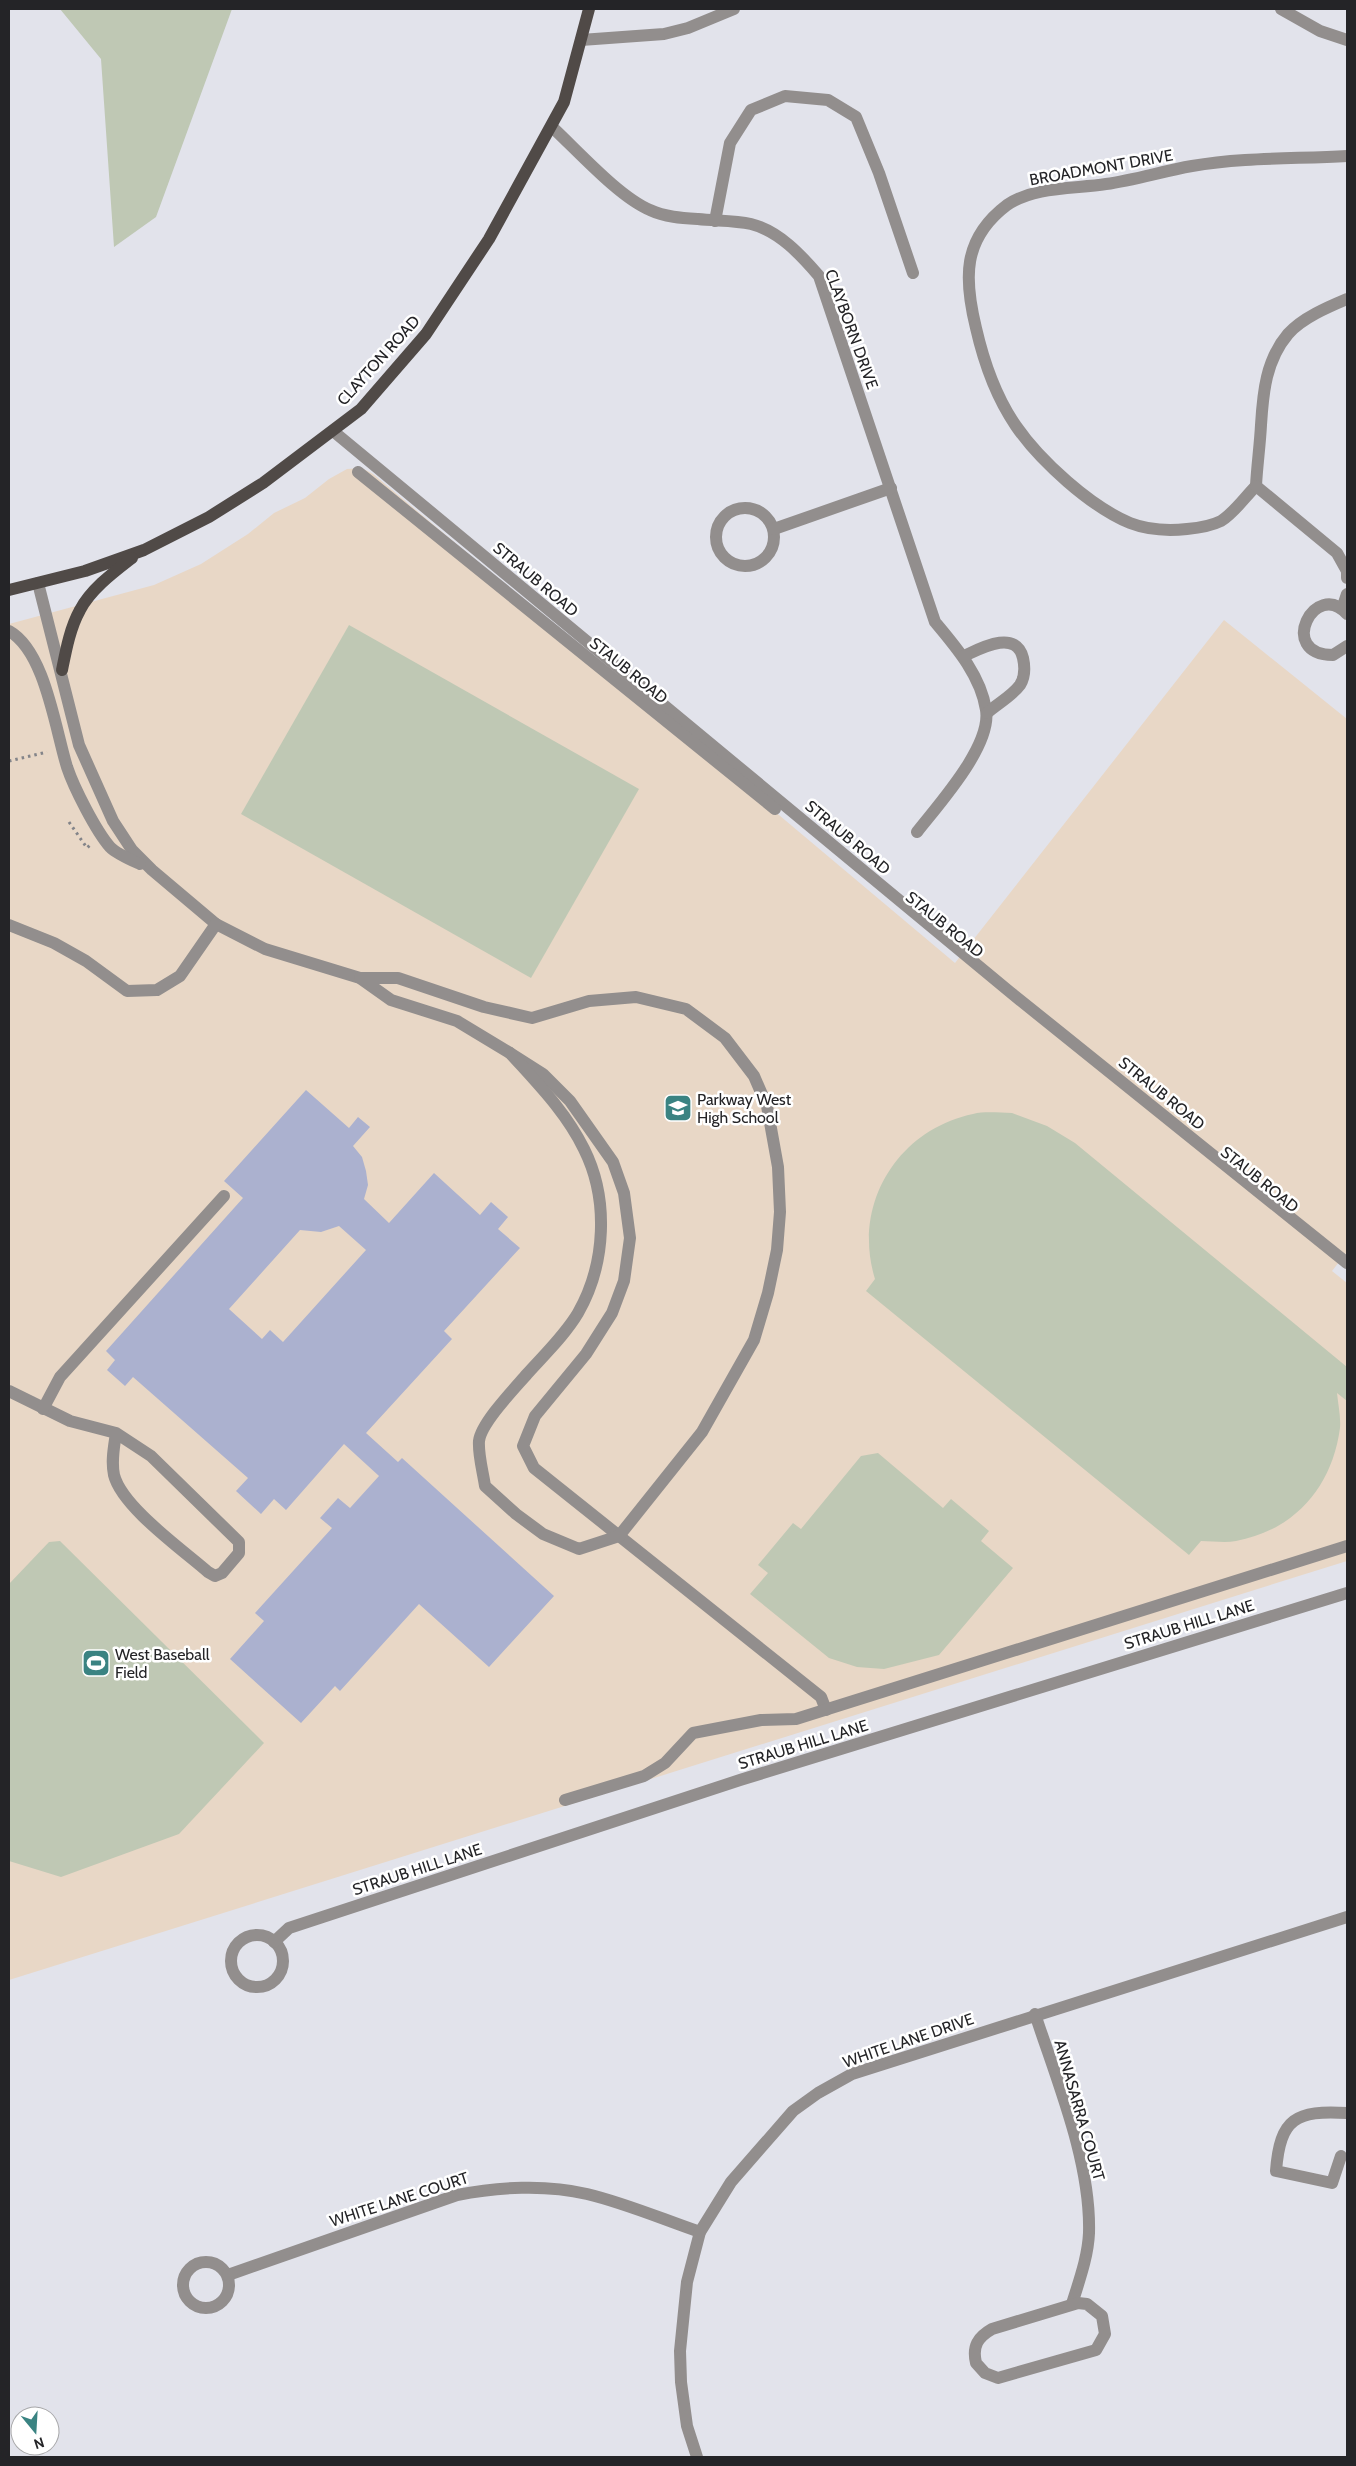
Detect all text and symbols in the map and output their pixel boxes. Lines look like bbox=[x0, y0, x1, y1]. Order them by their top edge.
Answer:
street label: BROADMONT DRIVE bbox=[1028, 145, 1174, 189]
street label: CLAYBORN DRIVE bbox=[821, 267, 882, 392]
street label: CLAYTON ROAD bbox=[333, 311, 424, 409]
street label: STRAUB ROAD bbox=[489, 538, 582, 620]
street label: STAUB ROAD bbox=[586, 633, 671, 708]
street label: STRAUB ROAD bbox=[801, 796, 894, 878]
street label: STAUB ROAD bbox=[902, 887, 987, 962]
street label: STRAUB ROAD bbox=[1115, 1053, 1209, 1134]
place label: Parkway West High School bbox=[697, 1090, 792, 1127]
school or university icon: Parkway West High School bbox=[663, 1093, 693, 1123]
street label: STAUB ROAD bbox=[1217, 1142, 1302, 1217]
street label: STRAUB HILL LANE bbox=[1122, 1596, 1257, 1653]
place label: West Baseball Field bbox=[115, 1645, 210, 1682]
sports icon: West Baseball Field bbox=[81, 1648, 111, 1678]
street label: STRAUB HILL LANE bbox=[736, 1716, 871, 1773]
street label: STRAUB HILL LANE bbox=[350, 1840, 484, 1899]
street label: WHITE LANE DRIVE bbox=[840, 2009, 976, 2072]
street label: ANNASARRA COURT bbox=[1050, 2037, 1109, 2183]
street label: WHITE LANE COURT bbox=[327, 2168, 471, 2231]
north arrow bbox=[10, 2406, 60, 2456]
text: N bbox=[32, 2433, 47, 2453]

